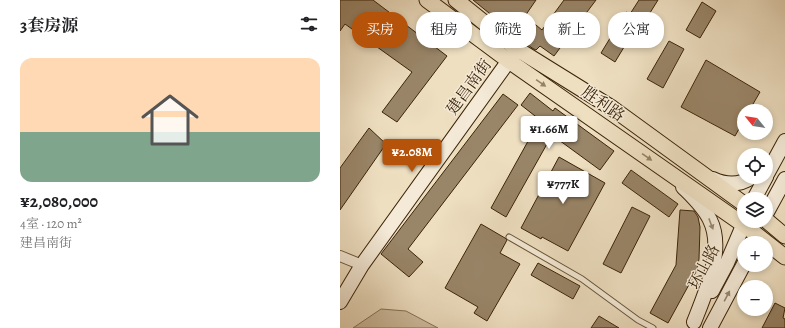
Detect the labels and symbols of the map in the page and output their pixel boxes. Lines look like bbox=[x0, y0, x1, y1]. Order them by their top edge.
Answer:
street label: 建昌南街 bbox=[441, 55, 497, 119]
one-way arrow bbox=[535, 79, 546, 87]
street label: 胜利路 bbox=[577, 81, 629, 127]
north arrow bbox=[737, 104, 773, 140]
pin: ¥1.66M bbox=[516, 116, 582, 150]
pin: ¥2.08M bbox=[379, 139, 445, 173]
one-way arrow bbox=[642, 153, 653, 161]
pin: ¥777K bbox=[535, 171, 591, 205]
one-way arrow bbox=[708, 218, 714, 230]
street label: 环山路 bbox=[683, 241, 725, 293]
one-way arrow bbox=[724, 290, 730, 302]

